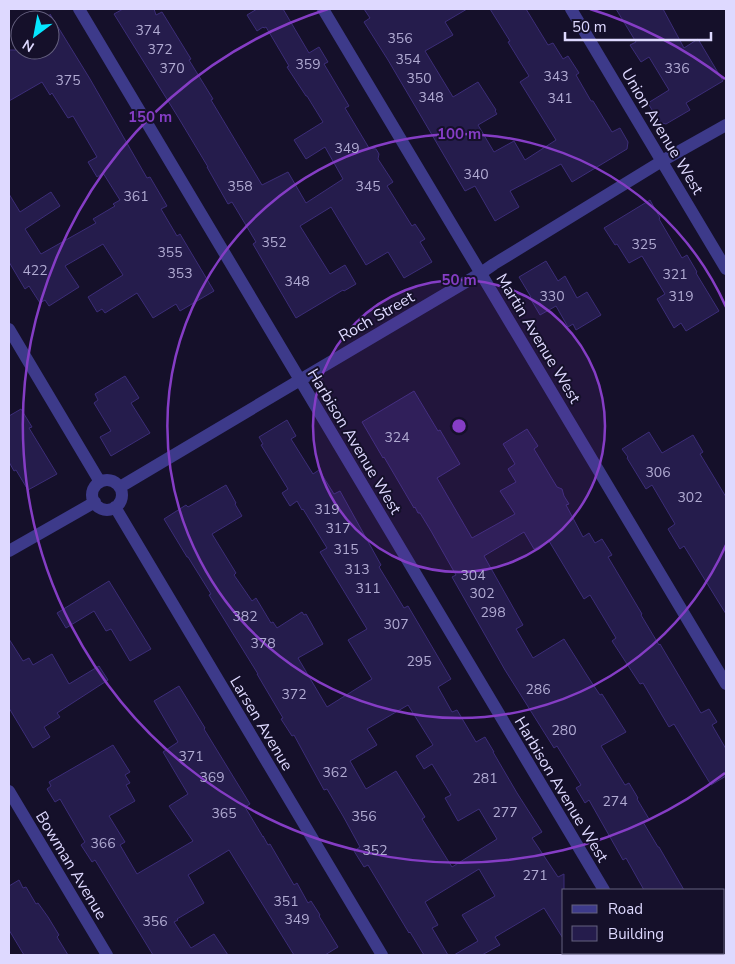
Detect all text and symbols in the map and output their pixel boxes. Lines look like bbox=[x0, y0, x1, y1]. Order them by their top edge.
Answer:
north arrow bbox=[10, 10, 60, 60]
scale bar bbox=[565, 10, 711, 42]
text: 50 m bbox=[572, 17, 607, 37]
house number: 374 bbox=[135, 21, 161, 40]
house number: 356 bbox=[387, 29, 413, 48]
text: N bbox=[19, 35, 38, 56]
house number: 372 bbox=[147, 40, 173, 59]
house number: 354 bbox=[395, 50, 421, 69]
house number: 359 bbox=[295, 55, 321, 74]
house number: 370 bbox=[159, 59, 185, 78]
house number: 336 bbox=[664, 59, 690, 78]
street label: Union Avenue West bbox=[616, 64, 709, 199]
house number: 343 bbox=[543, 67, 569, 86]
house number: 350 bbox=[406, 69, 432, 88]
house number: 375 bbox=[55, 71, 81, 90]
house number: 348 bbox=[418, 88, 444, 107]
house number: 341 bbox=[547, 89, 573, 108]
text: 150 m bbox=[128, 107, 172, 127]
text: 100 m bbox=[437, 124, 481, 144]
house number: 349 bbox=[334, 139, 360, 158]
house number: 340 bbox=[463, 165, 489, 184]
house number: 358 bbox=[227, 177, 253, 196]
house number: 345 bbox=[355, 177, 381, 196]
house number: 361 bbox=[123, 187, 149, 206]
house number: 352 bbox=[261, 233, 287, 252]
house number: 325 bbox=[631, 235, 657, 254]
house number: 355 bbox=[157, 243, 183, 262]
house number: 422 bbox=[22, 261, 48, 280]
house number: 353 bbox=[167, 264, 193, 283]
house number: 321 bbox=[662, 265, 688, 284]
text: 50 m bbox=[441, 270, 477, 290]
street label: Martin Avenue West bbox=[491, 270, 586, 408]
house number: 348 bbox=[284, 272, 310, 291]
street label: Roch Street bbox=[335, 286, 419, 347]
house number: 330 bbox=[539, 287, 565, 306]
house number: 319 bbox=[668, 287, 694, 306]
street label: Harbison Avenue West bbox=[302, 365, 407, 519]
centre of rings bbox=[450, 417, 468, 435]
house number: 324 bbox=[384, 428, 410, 447]
house number: 306 bbox=[645, 463, 671, 482]
house number: 302 bbox=[677, 488, 703, 507]
house number: 319 bbox=[314, 500, 340, 519]
house number: 317 bbox=[325, 519, 351, 538]
house number: 315 bbox=[333, 540, 359, 559]
house number: 313 bbox=[344, 560, 370, 579]
house number: 304 bbox=[460, 566, 486, 585]
house number: 311 bbox=[355, 579, 381, 598]
house number: 302 bbox=[469, 584, 495, 603]
house number: 298 bbox=[480, 603, 506, 622]
house number: 382 bbox=[232, 607, 258, 626]
house number: 307 bbox=[383, 615, 409, 634]
house number: 378 bbox=[250, 634, 276, 653]
house number: 295 bbox=[406, 652, 432, 671]
street label: Larsen Avenue bbox=[224, 672, 298, 775]
house number: 286 bbox=[525, 680, 551, 699]
house number: 372 bbox=[281, 685, 307, 704]
street label: Harbison Avenue West bbox=[509, 713, 614, 867]
house number: 280 bbox=[551, 721, 577, 740]
house number: 371 bbox=[178, 747, 204, 766]
house number: 362 bbox=[322, 763, 348, 782]
house number: 369 bbox=[199, 768, 225, 787]
house number: 281 bbox=[472, 769, 498, 788]
house number: 274 bbox=[602, 792, 628, 811]
house number: 277 bbox=[492, 803, 518, 822]
house number: 365 bbox=[211, 804, 237, 823]
street label: Bowman Avenue bbox=[30, 807, 112, 924]
house number: 356 bbox=[351, 807, 377, 826]
house number: 366 bbox=[90, 834, 116, 853]
house number: 352 bbox=[362, 841, 388, 860]
house number: 271 bbox=[522, 866, 548, 885]
legend bbox=[562, 889, 725, 954]
house number: 351 bbox=[273, 892, 299, 911]
text: Road bbox=[608, 899, 643, 919]
house number: 349 bbox=[284, 910, 310, 929]
house number: 356 bbox=[142, 912, 168, 931]
text: Building bbox=[608, 924, 664, 944]

